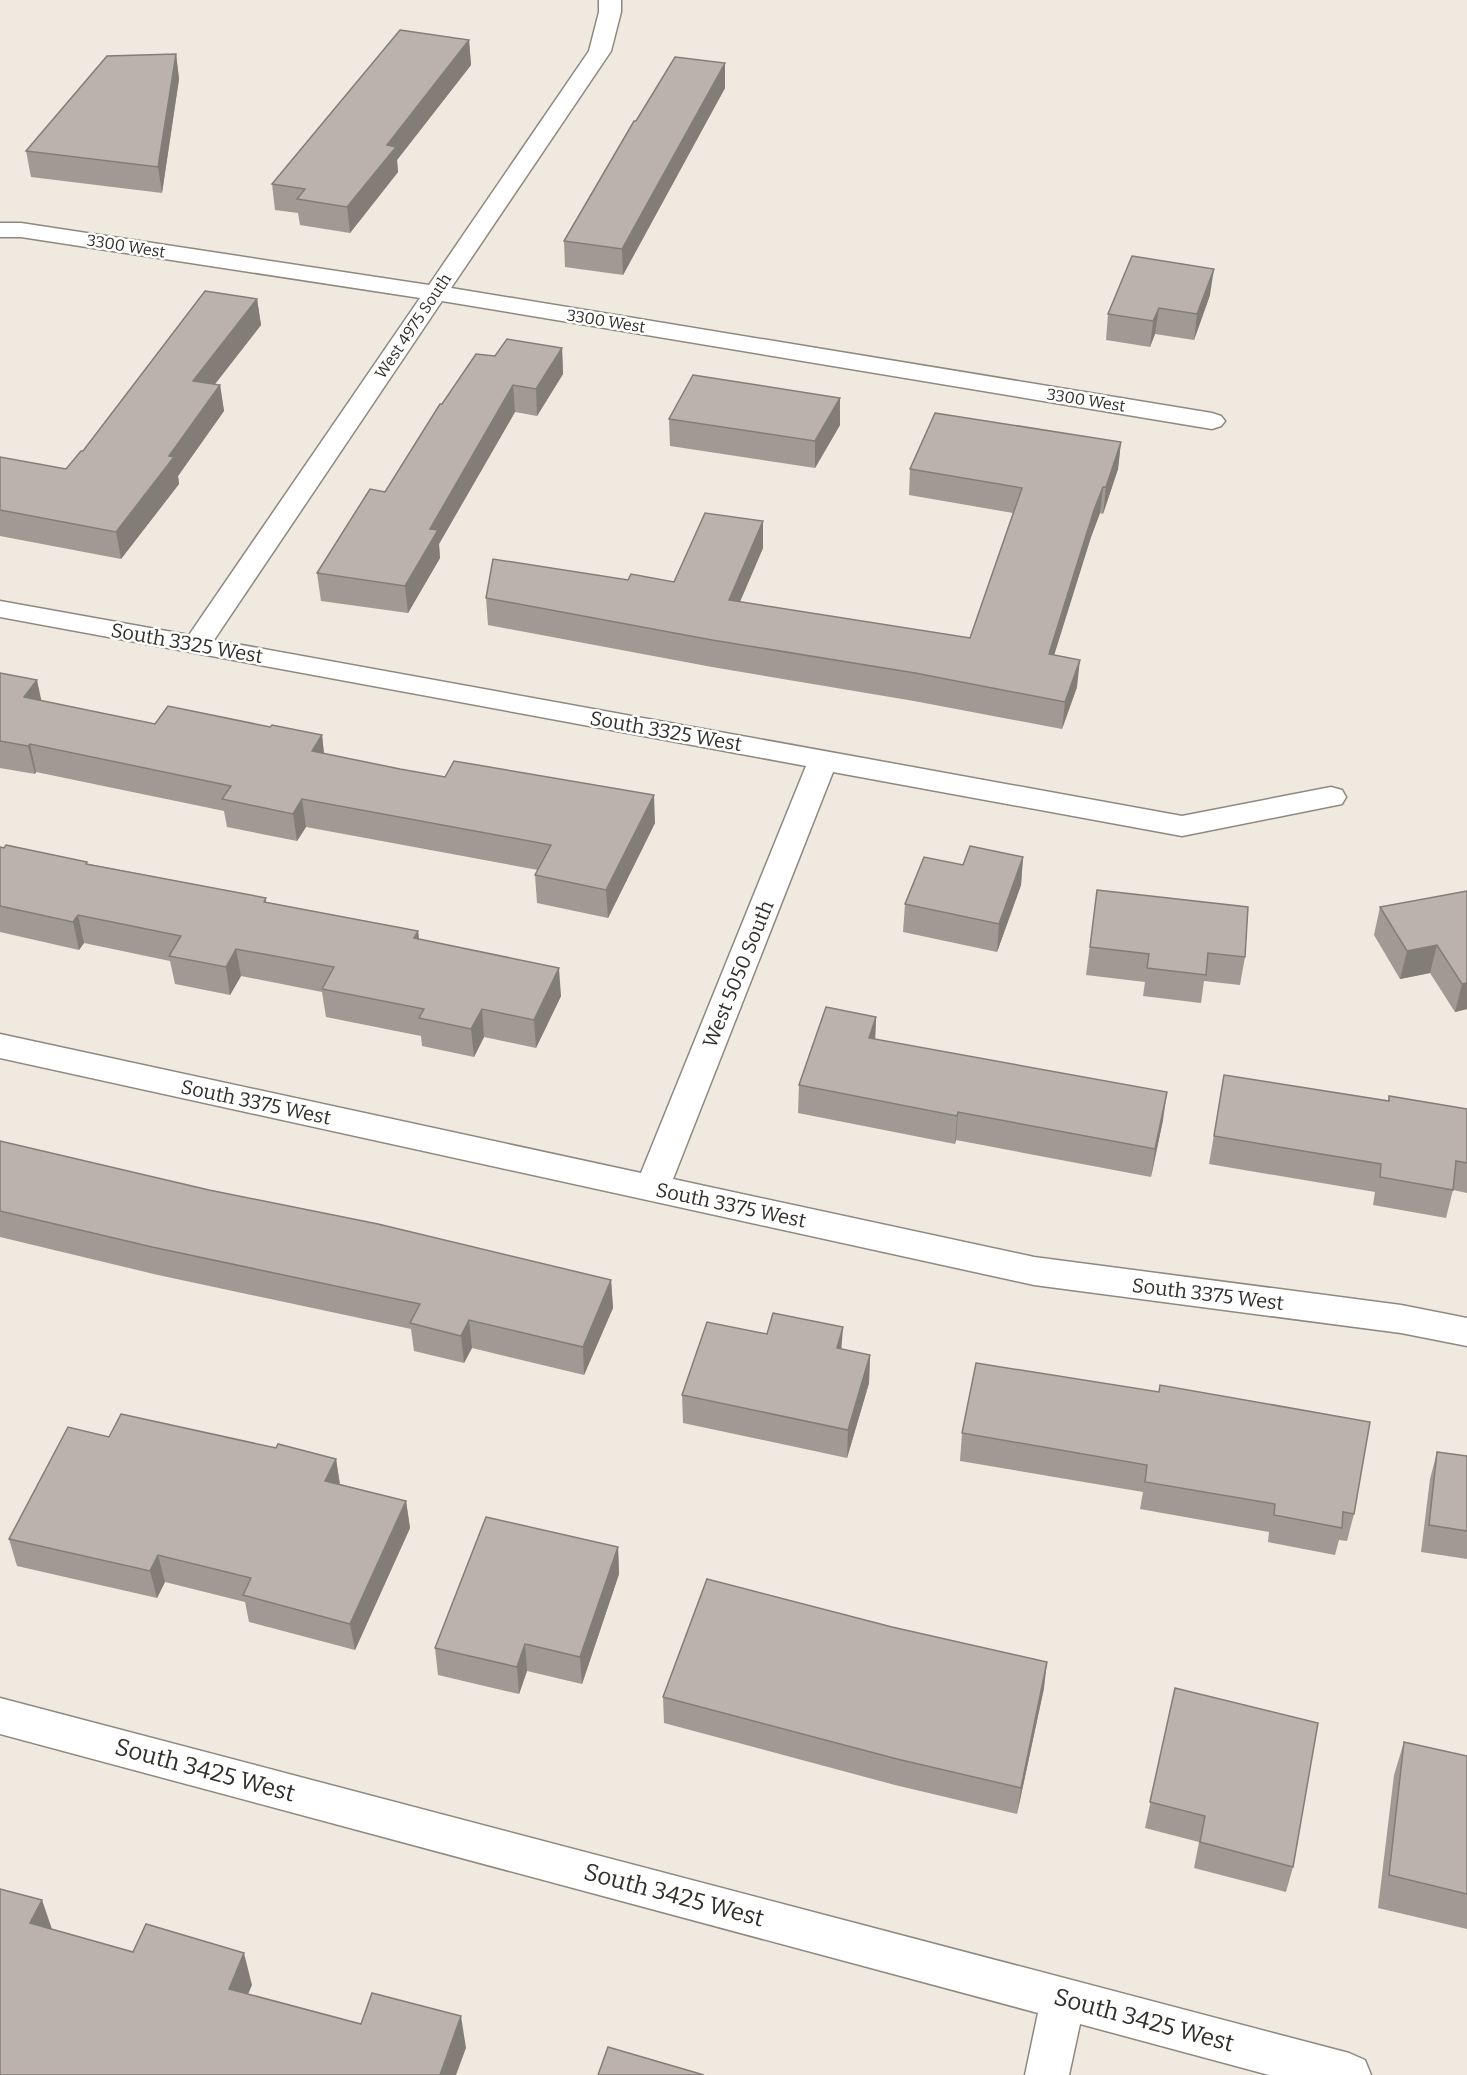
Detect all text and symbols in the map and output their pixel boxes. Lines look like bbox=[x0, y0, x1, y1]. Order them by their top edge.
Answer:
street label: 3300 West bbox=[85, 230, 167, 262]
street label: West 4975 South bbox=[371, 270, 455, 382]
street label: 3300 West bbox=[565, 305, 647, 337]
street label: 3300 West bbox=[1045, 384, 1127, 416]
street label: South 3325 West bbox=[109, 618, 265, 668]
street label: South 3325 West bbox=[588, 706, 744, 756]
street label: West 5050 South bbox=[697, 896, 779, 1051]
street label: South 3375 West bbox=[179, 1074, 333, 1130]
street label: South 3375 West bbox=[654, 1177, 808, 1233]
street label: South 3375 West bbox=[1131, 1273, 1285, 1315]
street label: South 3425 West bbox=[112, 1732, 298, 1808]
street label: South 3425 West bbox=[581, 1857, 767, 1933]
street label: South 3425 West bbox=[1051, 1982, 1237, 2058]

